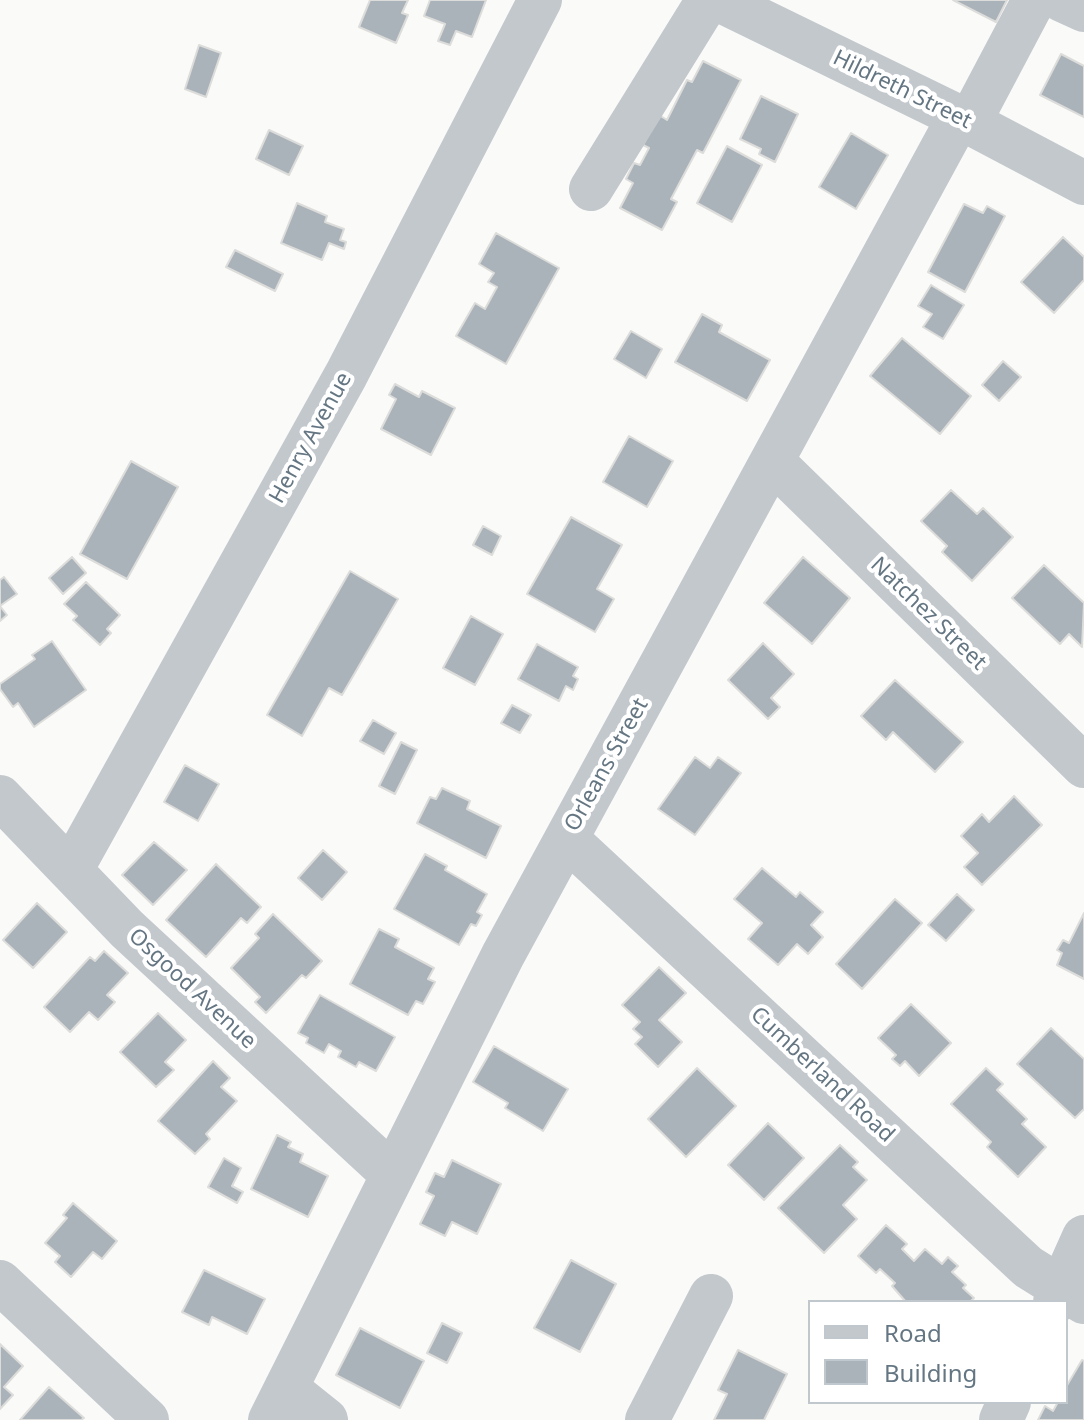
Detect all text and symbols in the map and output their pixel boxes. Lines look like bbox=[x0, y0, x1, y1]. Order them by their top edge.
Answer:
street label: Hildreth Street bbox=[828, 45, 976, 135]
street label: Henry Avenue bbox=[264, 368, 358, 508]
street label: Natchez Street bbox=[865, 552, 991, 676]
street label: Orleans Street bbox=[560, 694, 654, 836]
street label: Osgood Avenue bbox=[123, 923, 261, 1055]
street label: Cumberland Road bbox=[745, 1002, 899, 1148]
legend bbox=[808, 1300, 1068, 1404]
text: Road bbox=[884, 1316, 942, 1349]
text: Building bbox=[884, 1356, 977, 1389]

